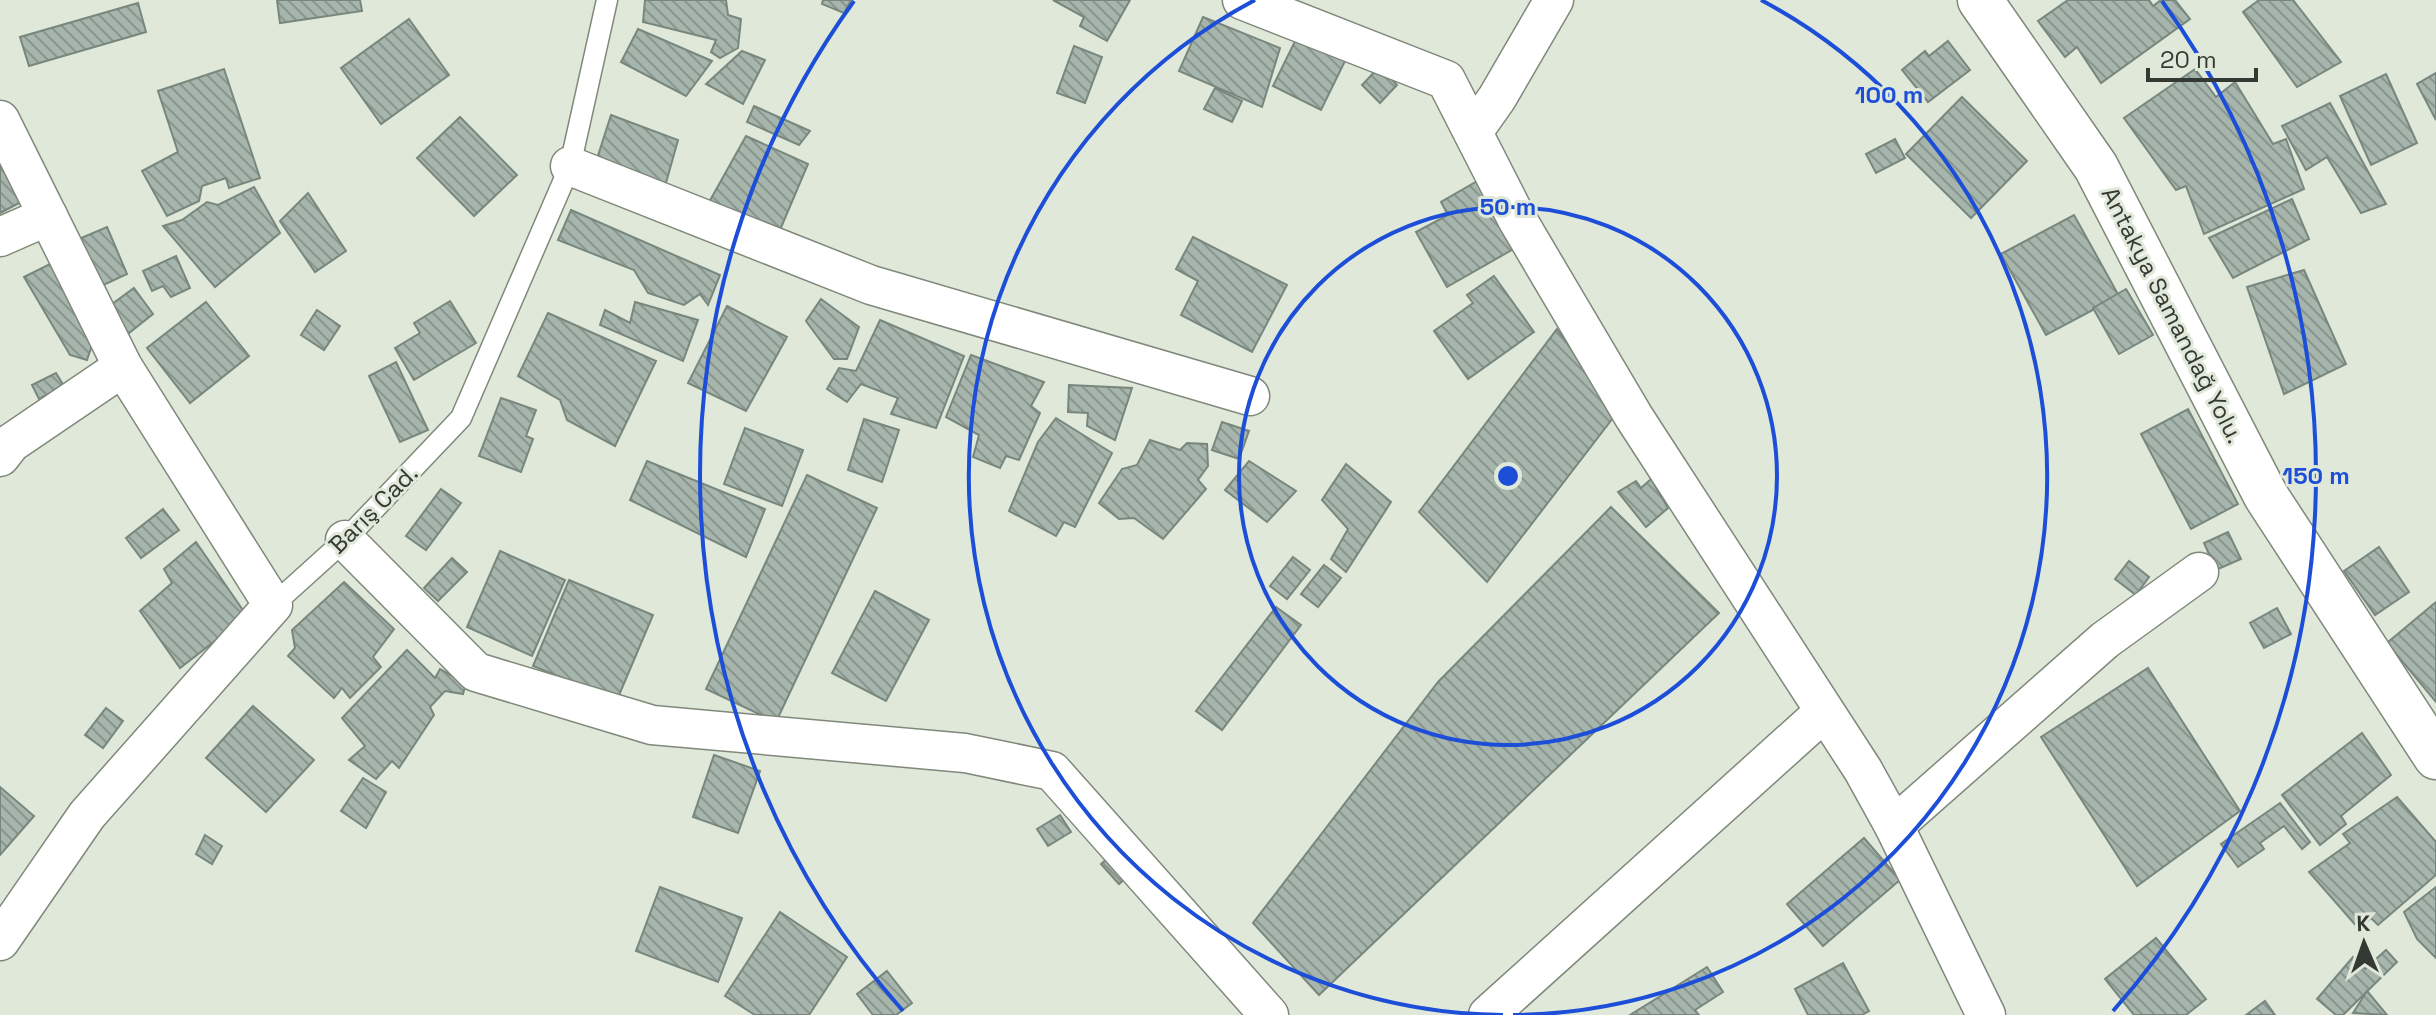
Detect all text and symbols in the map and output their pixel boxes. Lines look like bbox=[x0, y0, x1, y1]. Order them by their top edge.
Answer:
scale bar bbox=[2148, 32, 2256, 82]
text: 20 m bbox=[2160, 44, 2217, 75]
text: 100 m bbox=[1855, 79, 1923, 110]
street label: Antakya Samandağ Yolu. bbox=[2095, 182, 2251, 448]
text: 50 m bbox=[1480, 191, 1536, 222]
street label: Barış Cad. bbox=[322, 458, 424, 560]
text: 150 m bbox=[2282, 460, 2350, 491]
centre of rings bbox=[1494, 462, 1522, 490]
north arrow bbox=[2324, 903, 2404, 983]
text: K bbox=[2356, 909, 2371, 937]

